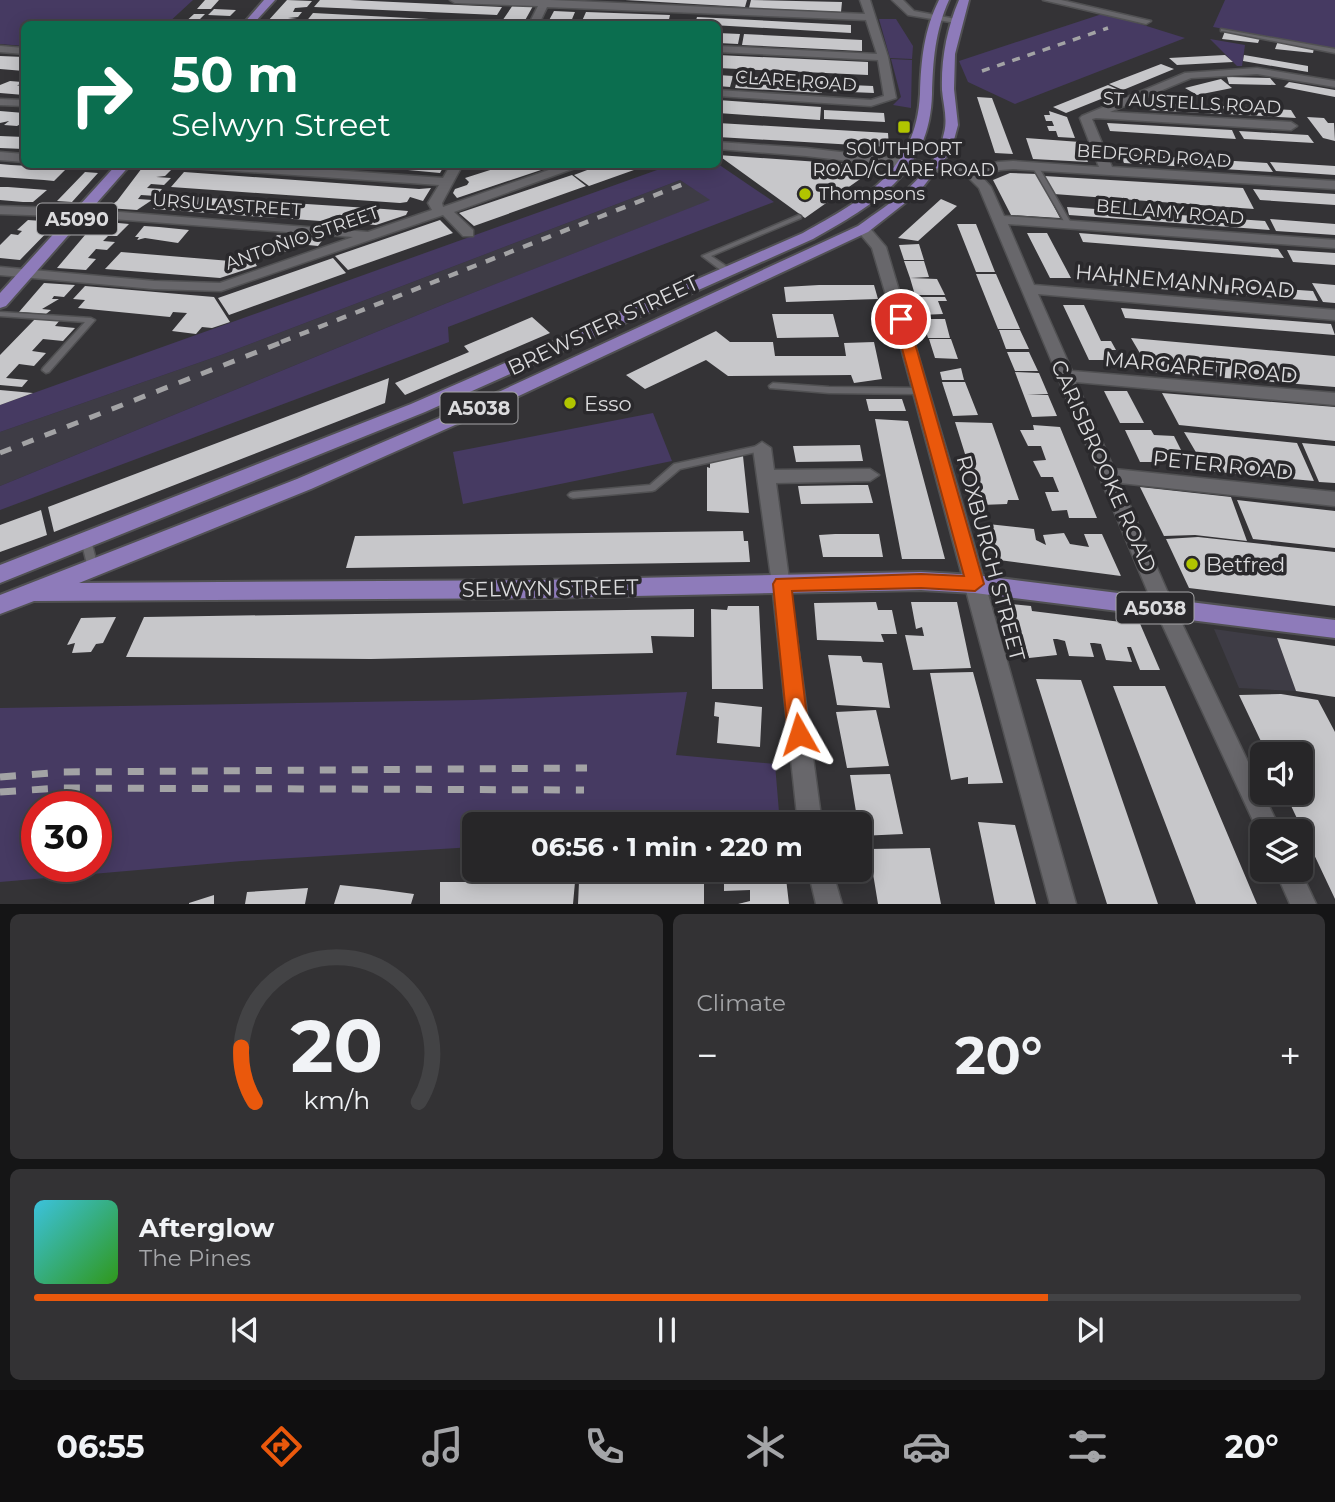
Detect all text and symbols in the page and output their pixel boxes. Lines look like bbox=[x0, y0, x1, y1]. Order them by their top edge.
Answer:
text: 50 m bbox=[171, 45, 299, 104]
icon: right bbox=[56, 49, 147, 140]
street label: CLARE ROAD bbox=[734, 66, 858, 96]
street label: ST AUSTELLS ROAD bbox=[1102, 87, 1282, 119]
text: Selwyn Street bbox=[171, 105, 391, 144]
marker: SOUTHPORT ROAD/CLARE ROAD bbox=[896, 119, 912, 135]
place label: SOUTHPORT ROAD/CLARE ROAD bbox=[813, 138, 995, 181]
street label: BEDFORD ROAD bbox=[1076, 140, 1232, 172]
place label: Thompsons bbox=[819, 183, 925, 205]
marker: Thompsons bbox=[797, 186, 813, 202]
street label: URSULA STREET bbox=[152, 189, 303, 221]
street label: BELLAMY ROAD bbox=[1095, 195, 1245, 229]
street label: ANTONIO STREET bbox=[222, 201, 382, 275]
road number: A5090 bbox=[37, 204, 117, 234]
street label: HAHNEMANN ROAD bbox=[1074, 259, 1296, 303]
street label: BREWSTER STREET bbox=[504, 270, 702, 380]
pin bbox=[871, 289, 931, 349]
icon: arrive bbox=[882, 300, 920, 338]
street label: MARGARET ROAD bbox=[1104, 346, 1298, 388]
street label: CARISBROOKE ROAD bbox=[1046, 356, 1162, 576]
place label: Esso bbox=[584, 391, 632, 416]
road number: A5038 bbox=[440, 392, 518, 424]
marker: Esso bbox=[562, 395, 578, 411]
street label: PETER ROAD bbox=[1152, 445, 1294, 485]
street label: ROXBURGH STREET bbox=[951, 452, 1031, 664]
place label: Betfred bbox=[1206, 552, 1285, 577]
marker: Betfred bbox=[1184, 556, 1200, 572]
street label: SELWYN STREET bbox=[461, 574, 639, 602]
road number: A5038 bbox=[1116, 593, 1194, 624]
position arrow bbox=[762, 697, 836, 771]
map controls bbox=[1250, 742, 1313, 882]
button: sound bbox=[1250, 742, 1313, 805]
speed limit sign: 30 bbox=[21, 791, 112, 882]
button: layers bbox=[1250, 819, 1313, 882]
text: 06:56 · 1 min · 220 m bbox=[531, 831, 803, 863]
text: Climate bbox=[697, 989, 786, 1017]
text: 20 bbox=[290, 1003, 382, 1091]
text: 20° bbox=[955, 1024, 1043, 1087]
text: − bbox=[697, 1032, 718, 1079]
text: + bbox=[1279, 1032, 1301, 1079]
text: km/h bbox=[303, 1085, 370, 1115]
text: Afterglow bbox=[139, 1212, 274, 1244]
text: The Pines bbox=[139, 1244, 251, 1272]
icon: previous bbox=[226, 1311, 264, 1349]
icon: pause bbox=[648, 1311, 686, 1349]
icon: next bbox=[1071, 1311, 1109, 1349]
icon: directions bbox=[257, 1422, 306, 1471]
icon: music bbox=[418, 1422, 467, 1471]
icon: phone bbox=[580, 1422, 629, 1471]
icon: climate bbox=[741, 1422, 790, 1471]
icon: car bbox=[902, 1422, 951, 1471]
icon: filters bbox=[1063, 1422, 1112, 1471]
text: 06:55 bbox=[56, 1427, 145, 1466]
text: 20° bbox=[1225, 1427, 1279, 1466]

